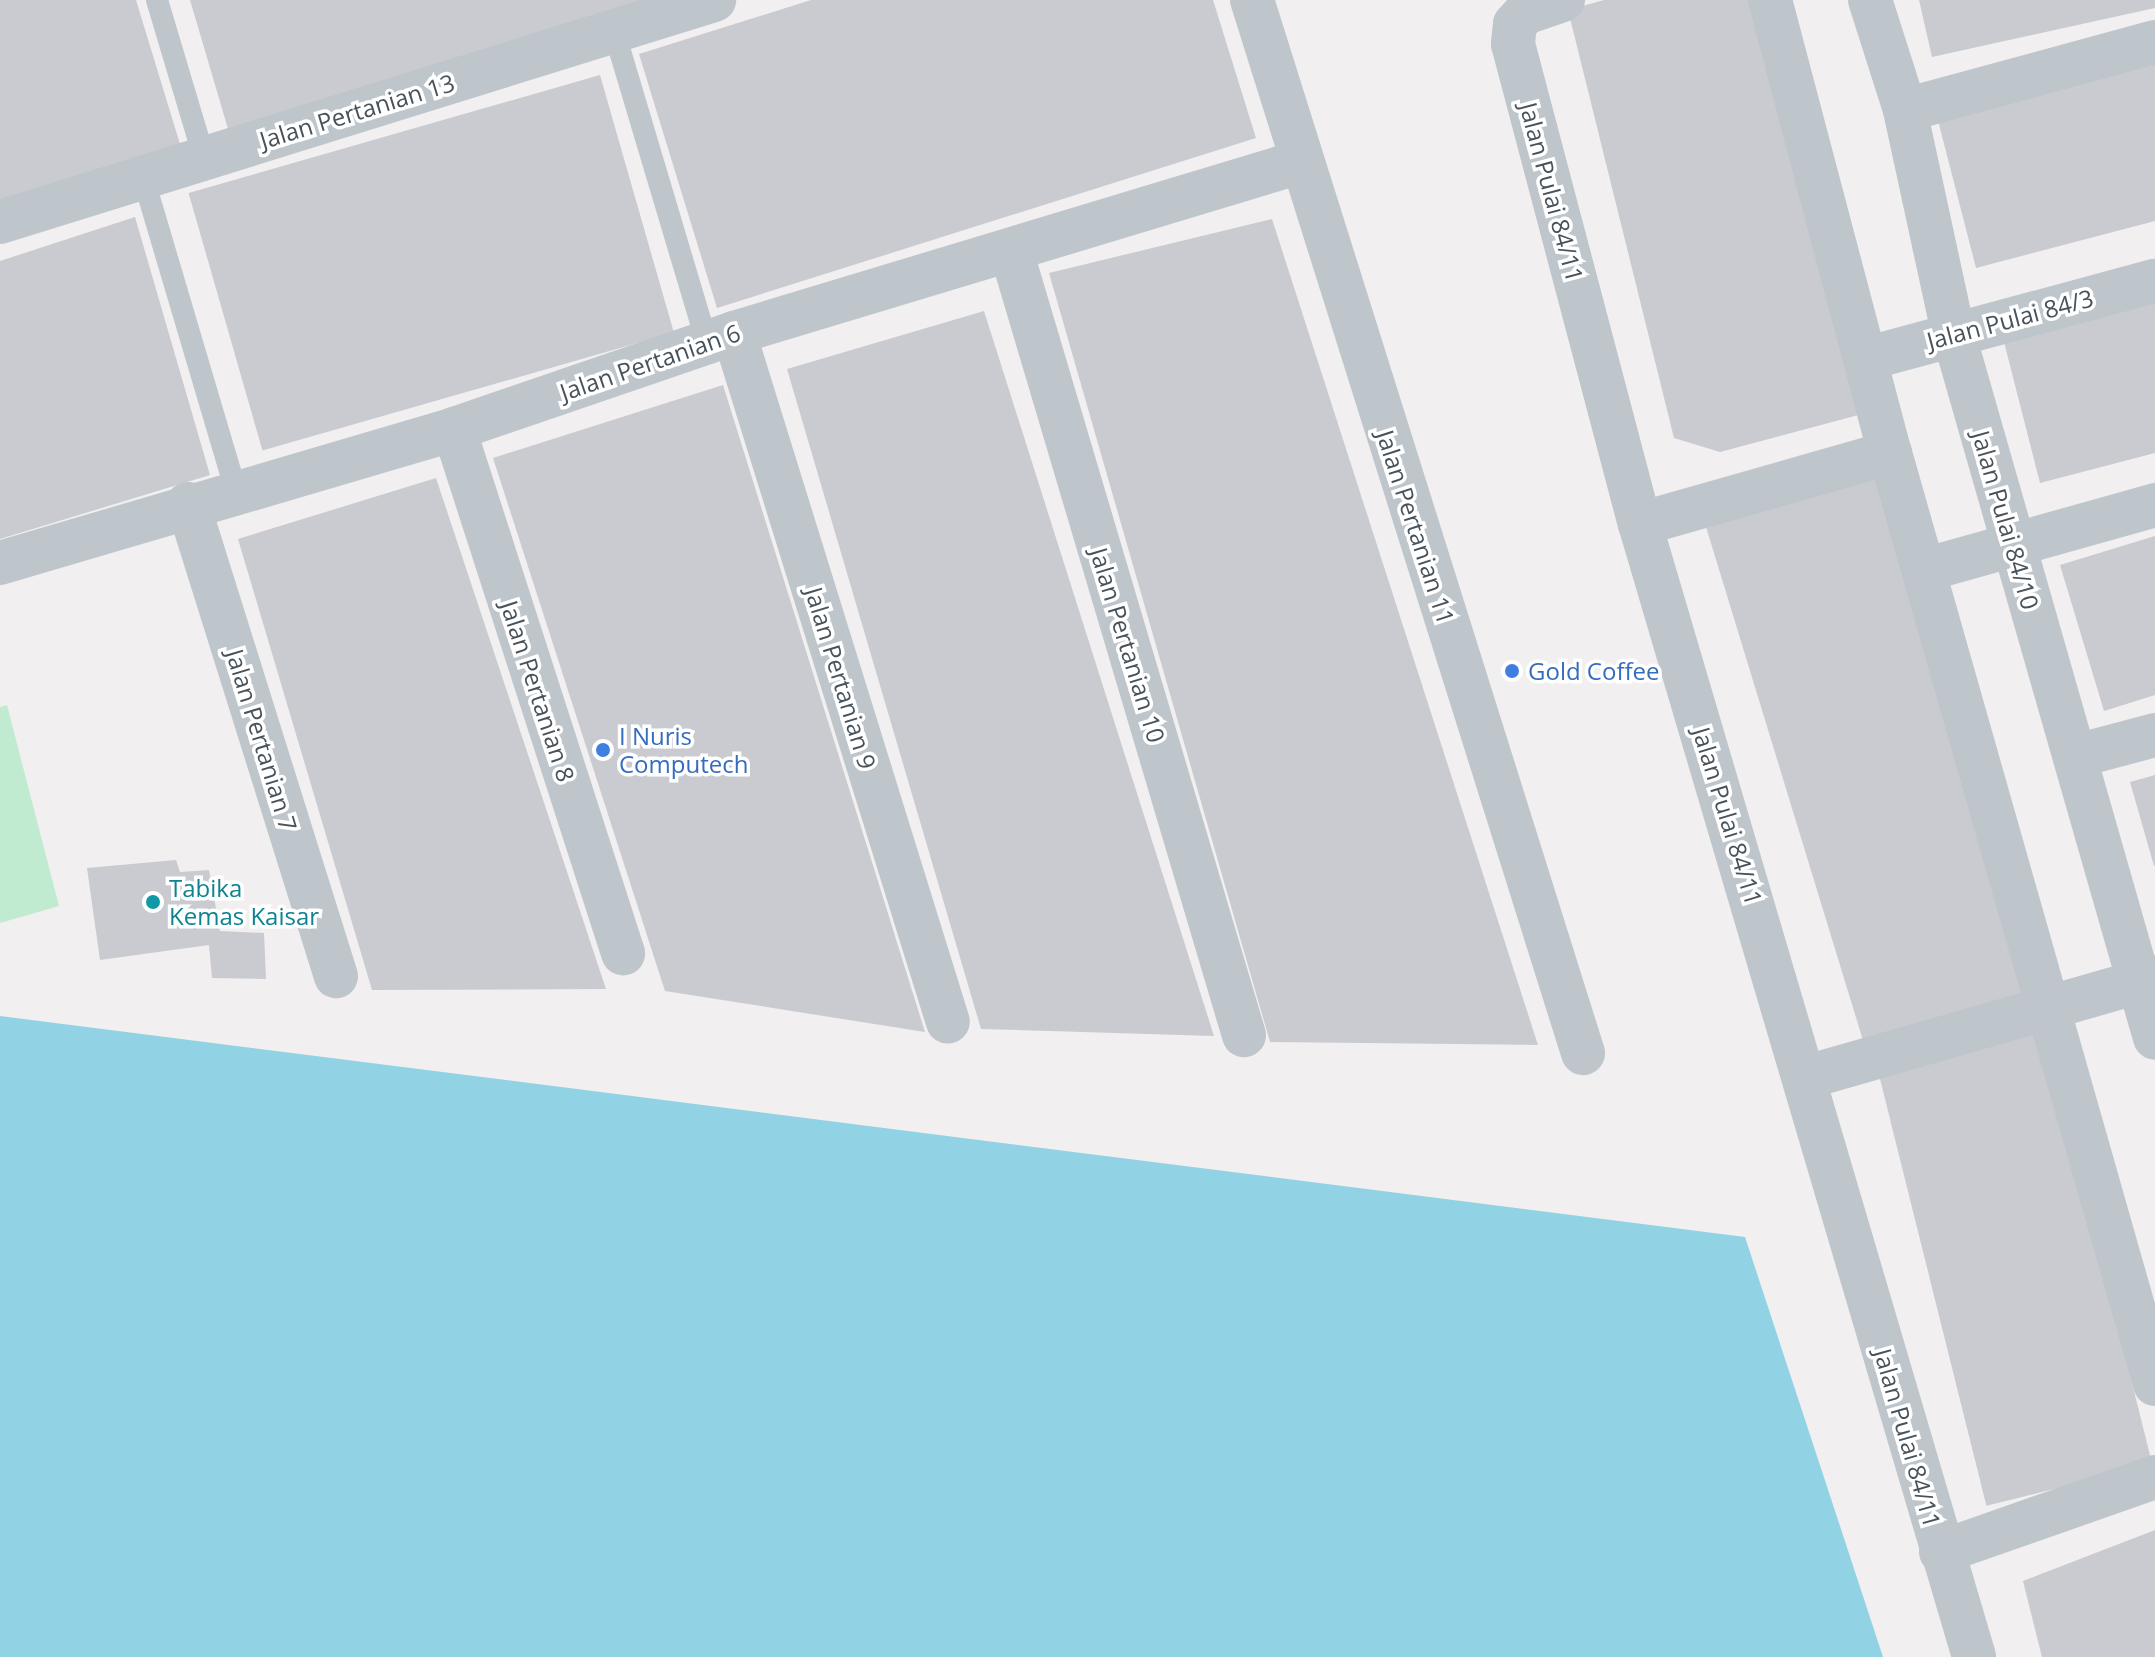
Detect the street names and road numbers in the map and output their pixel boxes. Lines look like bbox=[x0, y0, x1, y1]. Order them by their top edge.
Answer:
street label: Jalan Pertanian 13 bbox=[256, 68, 458, 154]
street label: Jalan Pulai 84/11 bbox=[1514, 99, 1590, 285]
street label: Jalan Pulai 84/3 bbox=[1924, 283, 2096, 355]
street label: Jalan Pertanian 6 bbox=[556, 318, 744, 406]
street label: Jalan Pertanian 11 bbox=[1371, 426, 1461, 628]
street label: Jalan Pulai 84/10 bbox=[1967, 427, 2045, 613]
street label: Jalan Pertanian 10 bbox=[1085, 544, 1171, 746]
street label: Jalan Pertanian 9 bbox=[800, 584, 882, 772]
street label: Jalan Pertanian 8 bbox=[495, 597, 581, 785]
street label: Jalan Pertanian 7 bbox=[221, 646, 303, 834]
street label: Jalan Pulai 84/11 bbox=[1687, 723, 1769, 909]
street label: Jalan Pulai 84/11 bbox=[1869, 1345, 1947, 1531]

